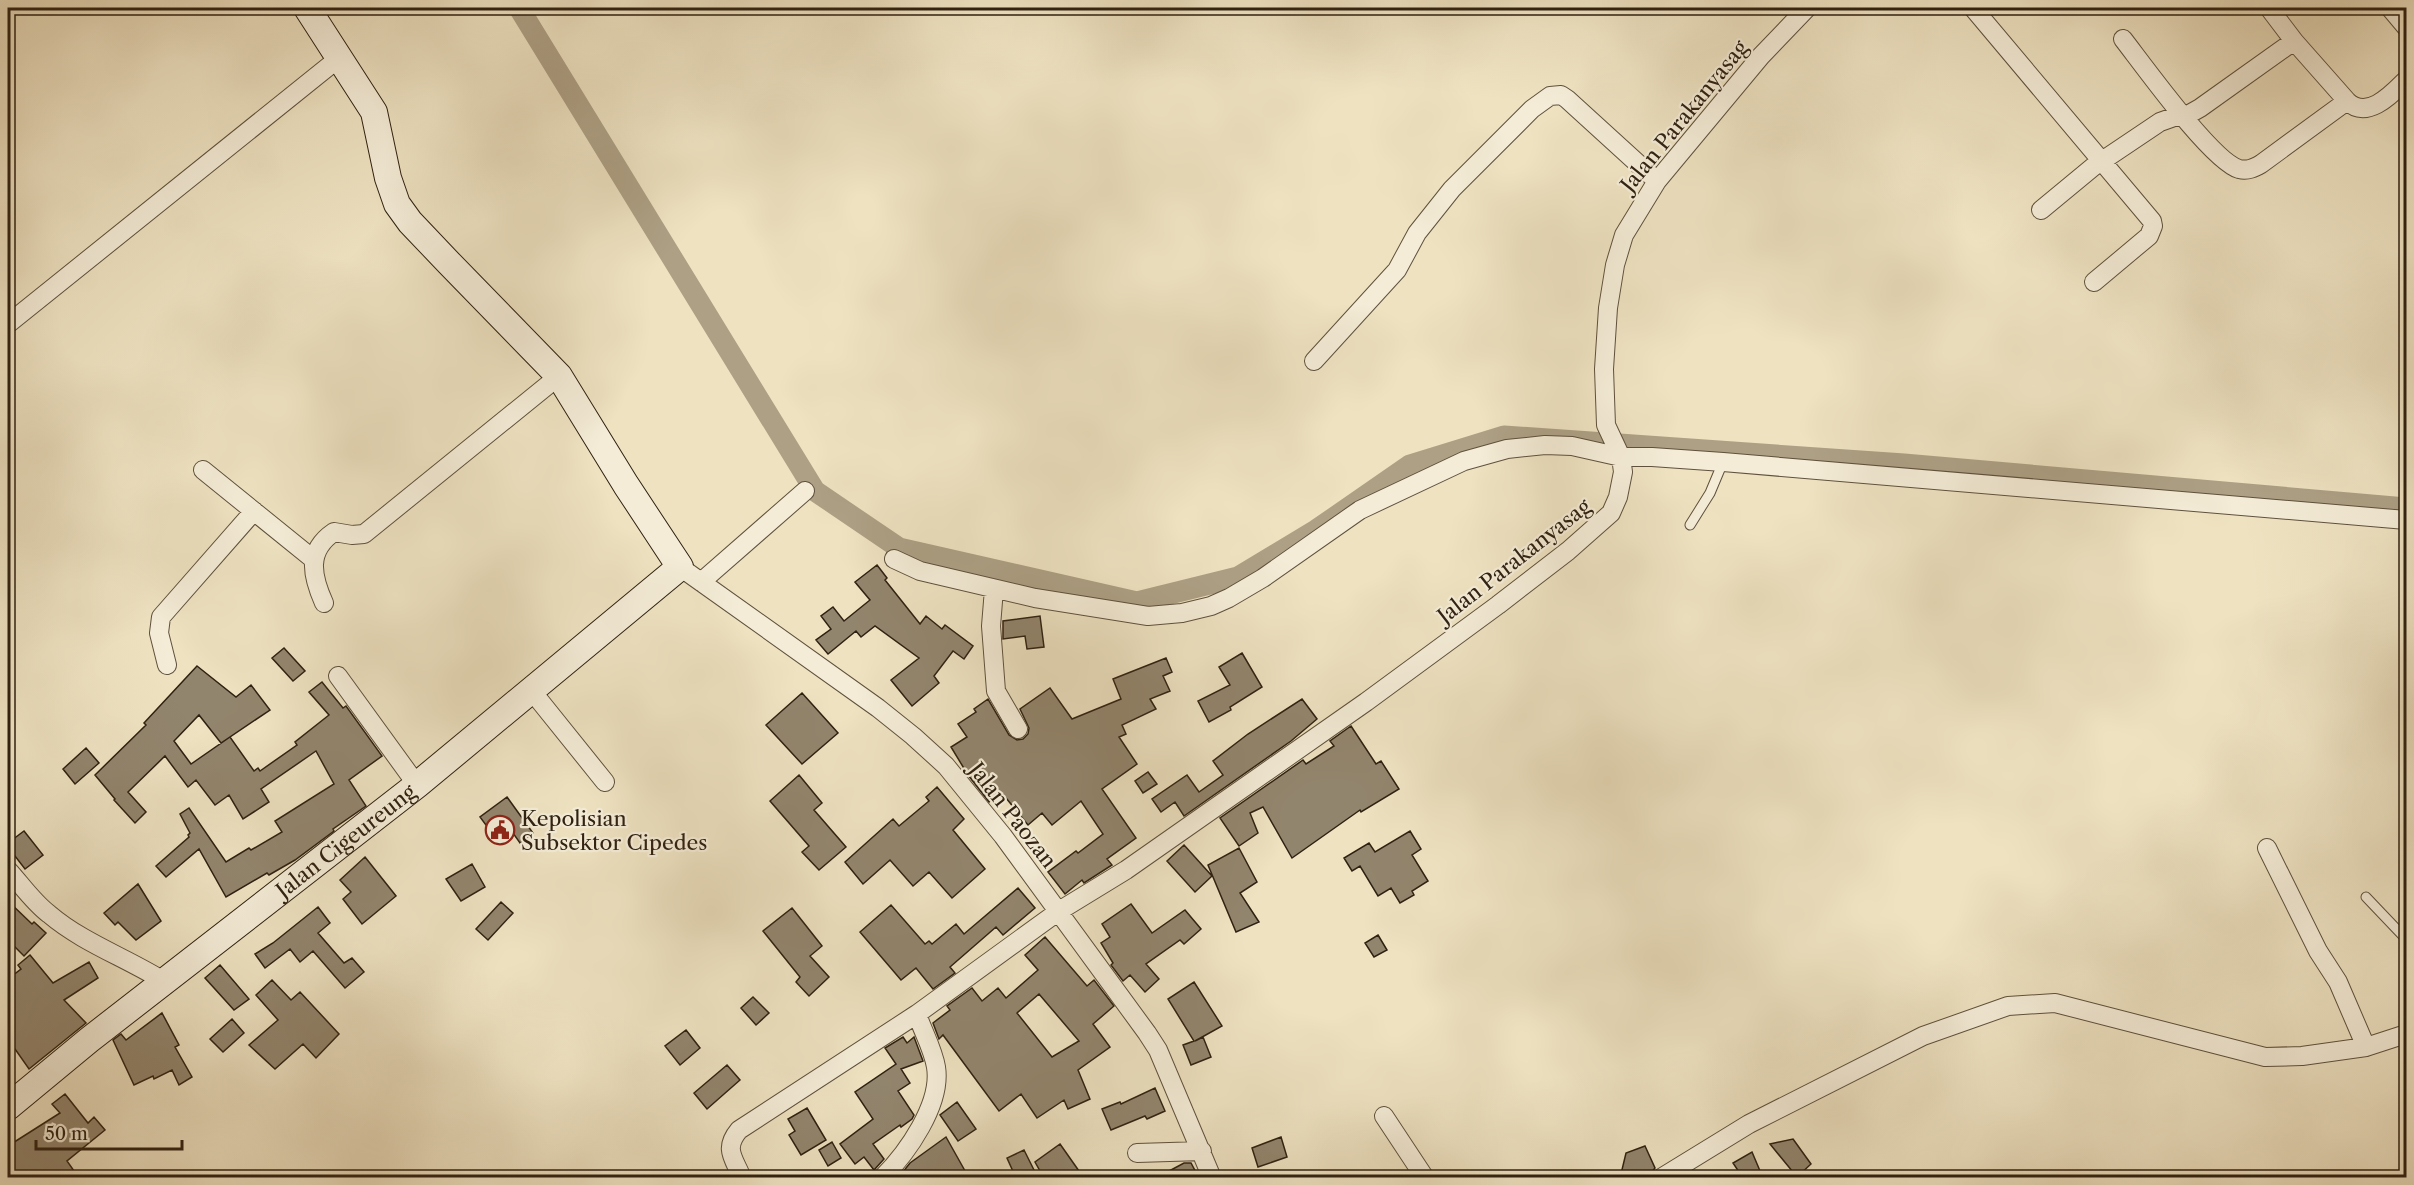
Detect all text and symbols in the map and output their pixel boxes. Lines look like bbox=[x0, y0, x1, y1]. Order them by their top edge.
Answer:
street label: Jalan Parakanyasag bbox=[1613, 34, 1753, 199]
street label: Jalan Parakanyasag bbox=[1430, 493, 1596, 630]
street label: Jalan Paozan bbox=[962, 755, 1062, 873]
street label: Jalan Cigeureung bbox=[268, 778, 421, 905]
place label: Kepolisian Subsektor Cipedes bbox=[521, 806, 707, 855]
public building icon: Kepolisian Subsektor Cipedes bbox=[484, 814, 516, 846]
scale bar bbox=[36, 1113, 182, 1151]
text: 50 m bbox=[45, 1123, 88, 1145]

